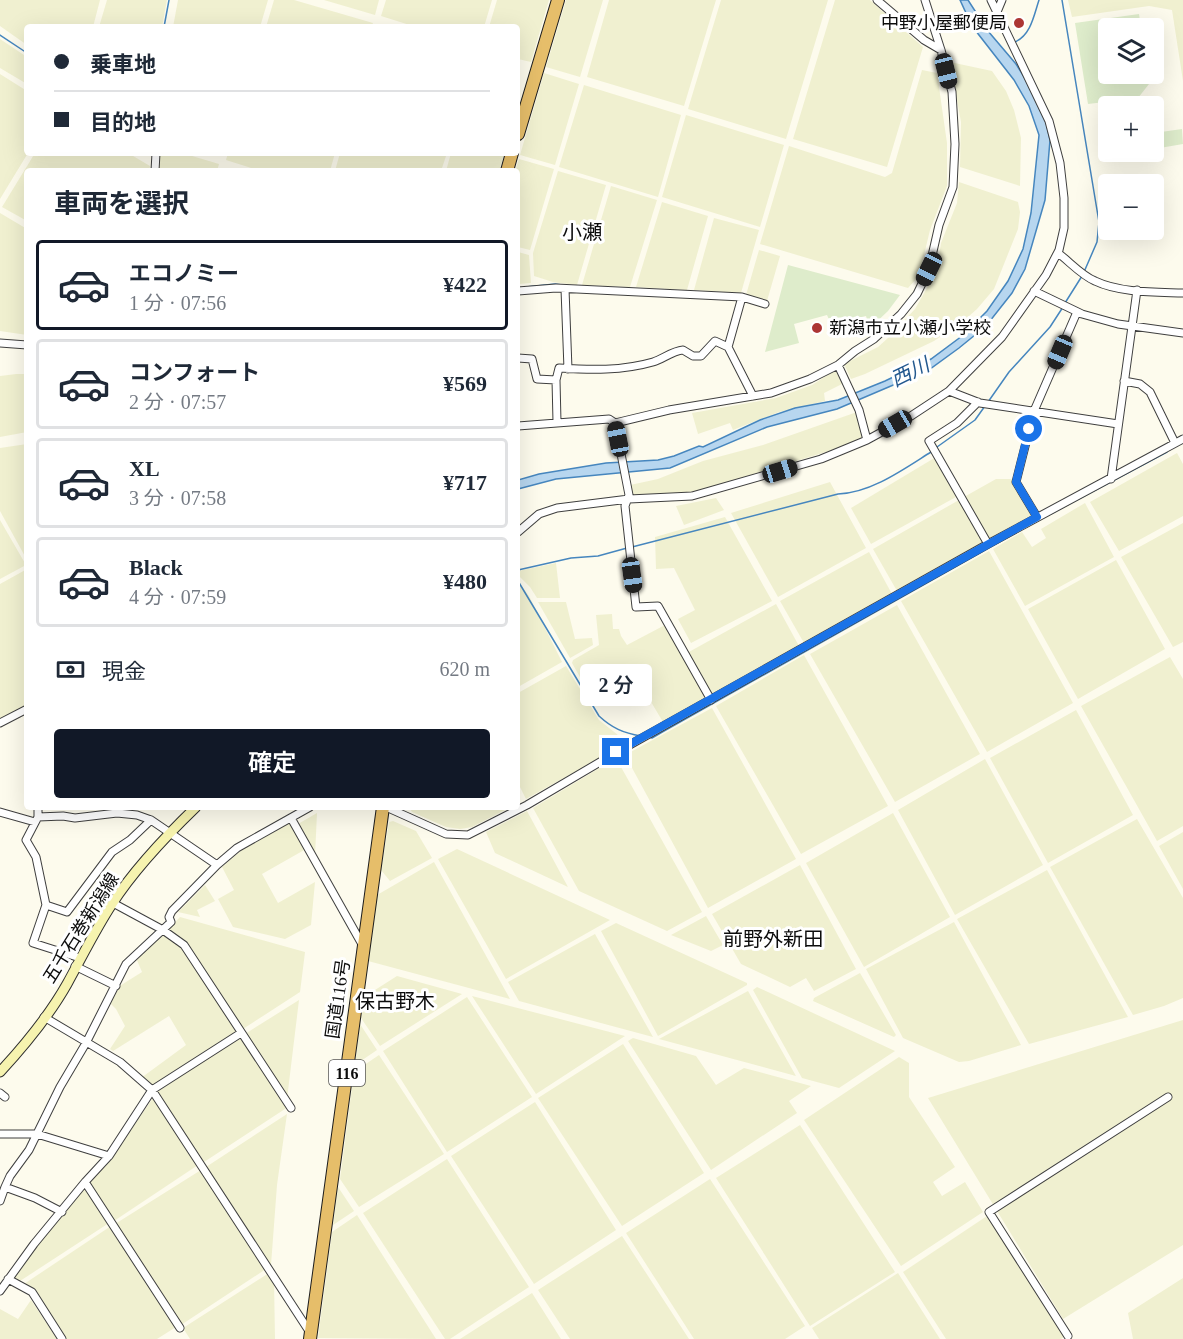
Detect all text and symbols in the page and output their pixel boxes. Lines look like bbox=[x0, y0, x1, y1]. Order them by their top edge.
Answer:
place label: 中野小屋郵便局 bbox=[881, 13, 1007, 33]
marker: 中野小屋郵便局 bbox=[1012, 16, 1026, 30]
map controls bbox=[1098, 18, 1164, 240]
button: layers bbox=[1098, 18, 1164, 84]
car bbox=[933, 51, 959, 91]
text: 乗車地 bbox=[90, 52, 156, 77]
button: + bbox=[1098, 96, 1164, 162]
text: 目的地 bbox=[90, 110, 156, 135]
button: − bbox=[1098, 174, 1164, 240]
text: 車両を選択 bbox=[54, 189, 189, 219]
district label: 小瀬 bbox=[562, 221, 602, 243]
car bbox=[913, 249, 945, 289]
icon: car bbox=[57, 258, 111, 312]
text: エコノミー bbox=[129, 261, 239, 286]
text: ¥422 bbox=[443, 272, 487, 297]
text: 1 分 · 07:56 bbox=[129, 292, 226, 314]
place label: 新潟市立小瀬小学校 bbox=[829, 318, 991, 338]
marker: 新潟市立小瀬小学校 bbox=[810, 321, 824, 335]
car bbox=[1045, 332, 1075, 372]
water label: 西川 bbox=[887, 352, 935, 391]
icon: car bbox=[57, 357, 111, 411]
text: コンフォート bbox=[129, 360, 260, 385]
text: ¥569 bbox=[443, 371, 487, 396]
text: 2 分 · 07:57 bbox=[129, 391, 226, 413]
car bbox=[875, 407, 915, 441]
route start bbox=[1015, 415, 1042, 442]
car bbox=[606, 420, 630, 458]
icon: car bbox=[57, 456, 111, 510]
text: XL bbox=[129, 456, 160, 481]
car bbox=[760, 457, 800, 485]
text: ¥717 bbox=[443, 470, 487, 495]
text: 3 分 · 07:58 bbox=[129, 487, 226, 509]
icon: car bbox=[57, 555, 111, 609]
text: Black bbox=[129, 555, 183, 580]
car bbox=[621, 556, 643, 594]
text: ¥480 bbox=[443, 569, 487, 594]
text: 4 分 · 07:59 bbox=[129, 586, 226, 608]
icon: cash bbox=[54, 653, 87, 686]
text: 620 m bbox=[439, 658, 490, 680]
text: 現金 bbox=[102, 659, 146, 684]
callout: 2 分 bbox=[580, 665, 652, 707]
text: 2 分 bbox=[599, 674, 634, 696]
button: 確定 bbox=[54, 729, 490, 798]
route end bbox=[602, 738, 629, 765]
street label: 五千石巻新潟線 bbox=[39, 869, 123, 987]
district label: 前野外新田 bbox=[723, 928, 823, 950]
street label: 国道116号 bbox=[323, 958, 353, 1040]
district label: 保古野木 bbox=[355, 990, 435, 1012]
road number: 116 bbox=[329, 1060, 365, 1086]

